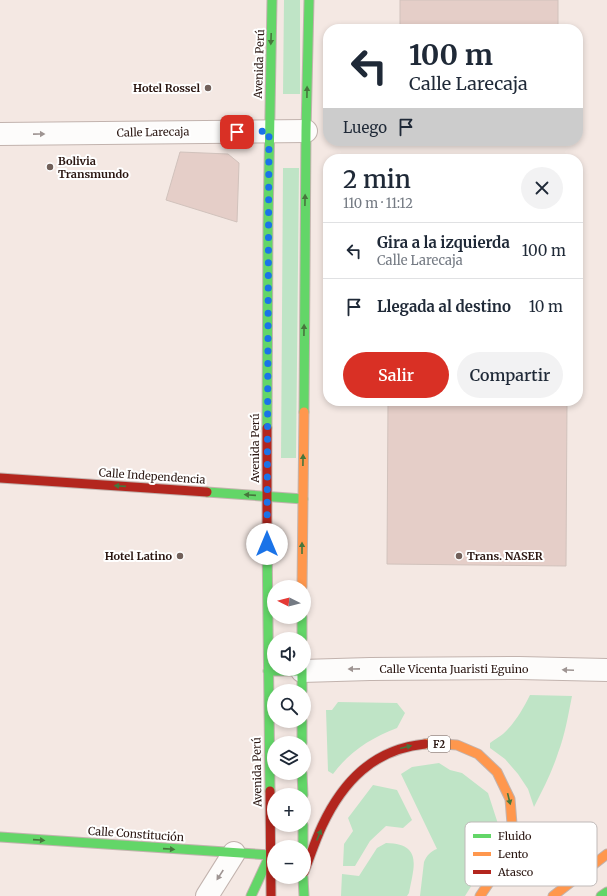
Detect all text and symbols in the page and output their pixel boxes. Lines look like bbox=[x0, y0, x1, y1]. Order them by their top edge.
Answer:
street label: Avenida Perú bbox=[251, 29, 267, 100]
one-way arrow bbox=[268, 33, 275, 45]
text: 100 m bbox=[409, 37, 493, 73]
icon: left bbox=[343, 40, 395, 92]
text: Calle Larecaja bbox=[409, 72, 528, 95]
place label: Hotel Rossel bbox=[133, 81, 200, 95]
marker: Hotel Rossel bbox=[203, 83, 213, 93]
one-way arrow bbox=[304, 85, 310, 98]
pin bbox=[220, 115, 254, 149]
icon: arrive bbox=[395, 116, 417, 138]
text: Luego bbox=[343, 118, 387, 137]
icon: arrive bbox=[226, 121, 248, 143]
street label: Calle Larecaja bbox=[117, 124, 189, 140]
one-way arrow bbox=[33, 131, 46, 137]
place label: Bolivia Transmundo bbox=[58, 154, 129, 181]
marker: Bolivia Transmundo bbox=[45, 162, 55, 172]
text: 2 min bbox=[343, 164, 411, 195]
button: close bbox=[521, 167, 563, 209]
one-way arrow bbox=[302, 193, 308, 206]
text: 110 m · 11:12 bbox=[343, 195, 413, 212]
text: Gira a la izquierda bbox=[377, 233, 510, 252]
icon: left bbox=[343, 240, 365, 262]
text: 100 m bbox=[522, 241, 566, 260]
text: Calle Larecaja bbox=[377, 252, 463, 269]
icon: arrive bbox=[343, 296, 365, 318]
text: Llegada al destino bbox=[377, 297, 511, 316]
text: 10 m bbox=[529, 297, 563, 316]
one-way arrow bbox=[301, 323, 307, 336]
button: Salir bbox=[343, 352, 449, 398]
button: Compartir bbox=[457, 352, 563, 398]
street label: Avenida Perú bbox=[248, 413, 262, 484]
one-way arrow bbox=[300, 453, 306, 466]
street label: Calle Independencia bbox=[98, 465, 206, 487]
one-way arrow bbox=[114, 483, 126, 490]
one-way arrow bbox=[244, 491, 256, 498]
position arrow bbox=[246, 523, 288, 565]
one-way arrow bbox=[299, 542, 306, 554]
place label: Hotel Latino bbox=[105, 549, 172, 563]
place label: Trans. NASER bbox=[467, 549, 543, 563]
marker: Hotel Latino bbox=[175, 551, 185, 561]
marker: Trans. NASER bbox=[454, 551, 464, 561]
north arrow bbox=[267, 580, 311, 624]
map controls bbox=[267, 580, 311, 884]
button: sound bbox=[267, 632, 311, 676]
street label: Calle Vicenta Juaristi Eguino bbox=[379, 662, 529, 676]
one-way arrow bbox=[347, 666, 360, 672]
one-way arrow bbox=[561, 667, 574, 673]
button: search bbox=[267, 684, 311, 728]
button: layers bbox=[267, 736, 311, 780]
road number: F2 bbox=[428, 736, 450, 752]
street label: Avenida Perú bbox=[249, 737, 265, 808]
one-way arrow bbox=[400, 743, 413, 749]
button: + bbox=[267, 788, 311, 832]
one-way arrow bbox=[506, 794, 512, 806]
legend bbox=[465, 822, 597, 886]
street label: Calle Constitución bbox=[88, 824, 185, 844]
one-way arrow bbox=[316, 829, 322, 841]
text: Fluido bbox=[498, 829, 532, 843]
one-way arrow bbox=[33, 836, 45, 843]
button: − bbox=[267, 840, 311, 884]
one-way arrow bbox=[163, 845, 175, 852]
text: Lento bbox=[498, 847, 529, 861]
text: Atasco bbox=[497, 865, 534, 879]
one-way arrow bbox=[217, 869, 224, 881]

